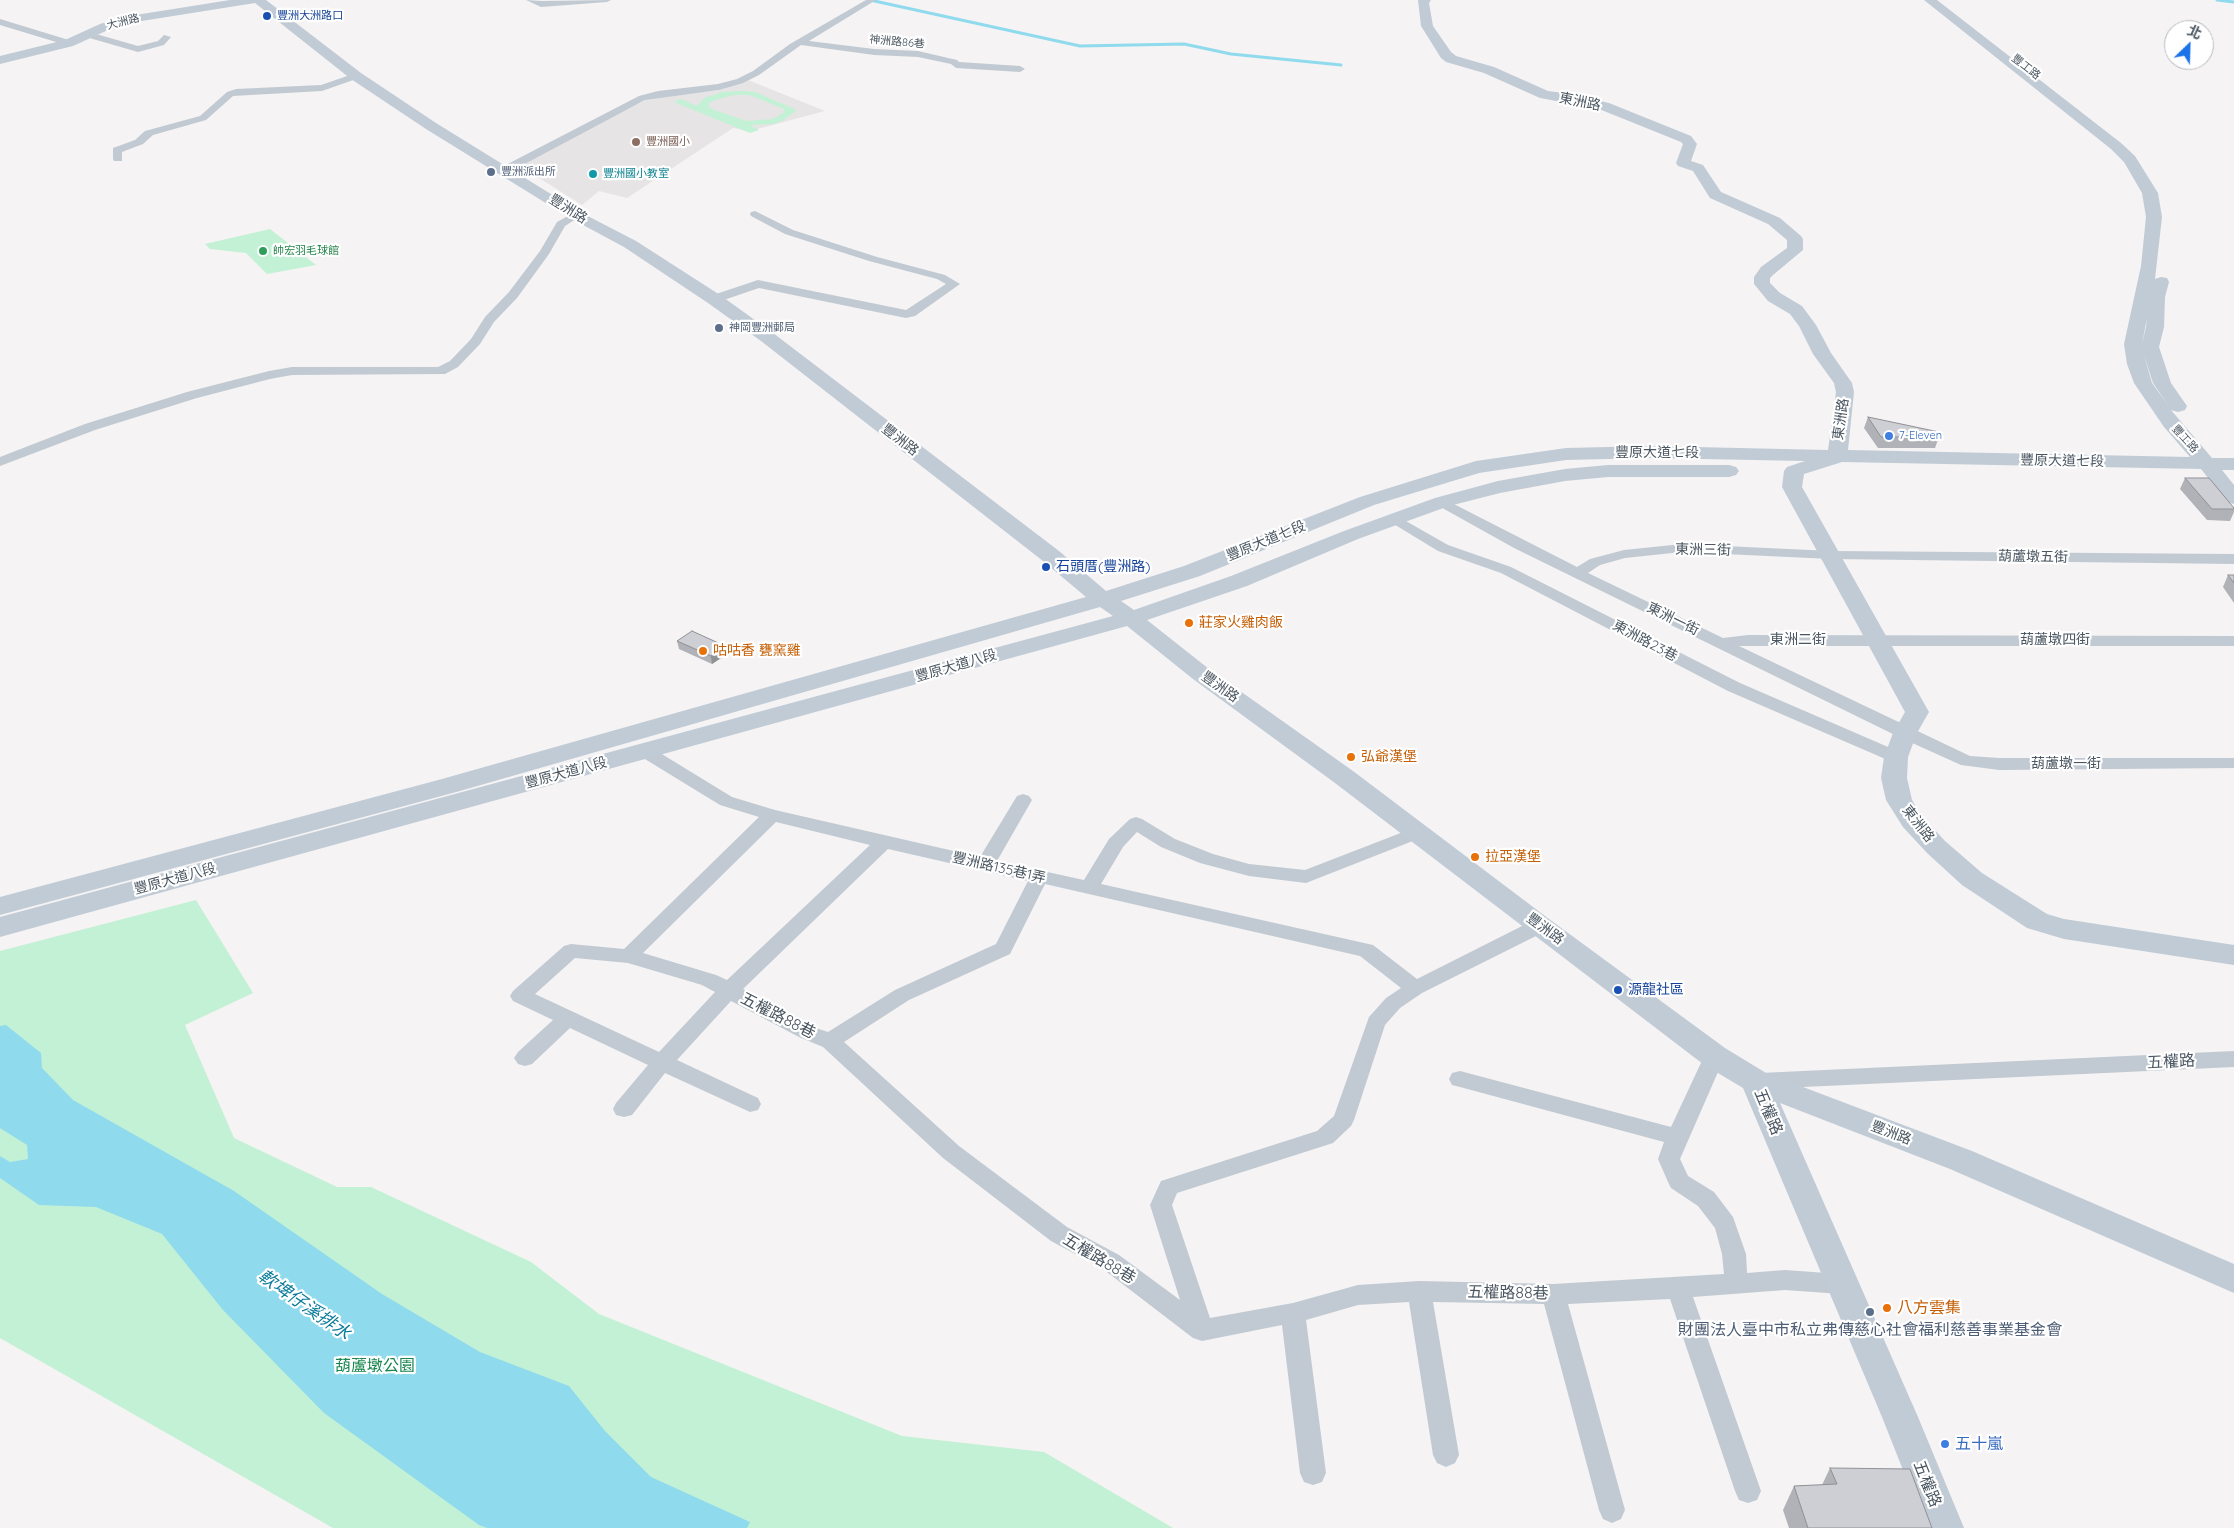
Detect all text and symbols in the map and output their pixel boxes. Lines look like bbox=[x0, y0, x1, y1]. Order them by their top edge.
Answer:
place label: 豐洲大洲路口 bbox=[277, 9, 343, 23]
marker: 豐洲大洲路口 bbox=[261, 10, 273, 22]
street label: 大洲路 bbox=[105, 12, 141, 32]
north arrow bbox=[2164, 20, 2214, 70]
text: 北 bbox=[2185, 21, 2205, 43]
street label: 神洲路86巷 bbox=[869, 33, 925, 51]
street label: 豐工路 bbox=[2009, 52, 2043, 82]
street label: 東洲路 bbox=[1558, 90, 1602, 114]
place label: 豐洲國小 bbox=[646, 135, 690, 149]
marker: 豐洲國小 bbox=[630, 136, 642, 148]
place label: 豐洲派出所 bbox=[501, 165, 556, 179]
marker: 豐洲派出所 bbox=[485, 166, 497, 178]
place label: 豐洲國小教室 bbox=[603, 167, 669, 181]
marker: 豐洲國小教室 bbox=[587, 168, 599, 180]
street label: 豐洲路 bbox=[546, 191, 590, 227]
place label: 帥宏羽毛球館 bbox=[273, 244, 339, 258]
marker: 帥宏羽毛球館 bbox=[257, 245, 269, 257]
place label: 神岡豐洲郵局 bbox=[729, 321, 795, 335]
marker: 神岡豐洲郵局 bbox=[713, 322, 725, 334]
street label: 東洲路 bbox=[1830, 397, 1852, 441]
street label: 豐洲路 bbox=[878, 420, 922, 460]
street label: 豐工路 bbox=[2169, 422, 2201, 456]
place label: 7-Eleven bbox=[1899, 429, 1942, 443]
marker: 7-Eleven bbox=[1883, 430, 1895, 442]
street label: 豐原大道七段 bbox=[1615, 445, 1699, 461]
street label: 豐原大道七段 bbox=[2020, 452, 2104, 470]
street label: 豐原大道七段 bbox=[1224, 517, 1308, 565]
street label: 東洲三街 bbox=[1675, 541, 1731, 559]
street label: 葫蘆墩五街 bbox=[1998, 548, 2068, 566]
place label: 石頭厝(豐洲路) bbox=[1056, 559, 1150, 575]
marker: 石頭厝(豐洲路) bbox=[1040, 561, 1052, 573]
street label: 東洲一街 bbox=[1644, 599, 1702, 639]
place label: 莊家火雞肉飯 bbox=[1199, 615, 1283, 631]
marker: 莊家火雞肉飯 bbox=[1183, 617, 1195, 629]
street label: 東洲路23巷 bbox=[1610, 617, 1680, 665]
street label: 東洲二街 bbox=[1770, 632, 1826, 648]
street label: 葫蘆墩四街 bbox=[2020, 632, 2090, 648]
place label: 咕咕香 甕窯雞 bbox=[713, 643, 801, 659]
marker: 咕咕香 甕窯雞 bbox=[697, 645, 709, 657]
street label: 豐原大道八段 bbox=[913, 646, 999, 686]
street label: 豐洲路 bbox=[1198, 668, 1242, 706]
place label: 弘爺漢堡 bbox=[1361, 749, 1417, 765]
marker: 弘爺漢堡 bbox=[1345, 751, 1357, 763]
street label: 豐原大道八段 bbox=[523, 754, 609, 792]
street label: 葫蘆墩一街 bbox=[2031, 756, 2101, 772]
street label: 東洲路 bbox=[1898, 802, 1938, 846]
street label: 豐洲路135巷1弄 bbox=[951, 849, 1047, 887]
place label: 拉亞漢堡 bbox=[1485, 849, 1541, 865]
marker: 拉亞漢堡 bbox=[1469, 851, 1481, 863]
street label: 豐原大道八段 bbox=[132, 860, 218, 898]
street label: 豐洲路 bbox=[1523, 910, 1567, 948]
place label: 源龍社區 bbox=[1628, 982, 1684, 998]
marker: 源龍社區 bbox=[1612, 984, 1624, 996]
street label: 五權路88巷 bbox=[737, 989, 819, 1043]
street label: 五權路 bbox=[2147, 1051, 2195, 1073]
street label: 五權路 bbox=[1750, 1086, 1786, 1138]
street label: 豐洲路 bbox=[1868, 1118, 1914, 1148]
street label: 五權路88巷 bbox=[1059, 1230, 1139, 1288]
water label: 軟埤仔溪排水 bbox=[254, 1265, 354, 1345]
street label: 五權路88巷 bbox=[1467, 1283, 1549, 1303]
place label: 八方雲集 bbox=[1897, 1298, 1961, 1318]
marker: 八方雲集 bbox=[1881, 1302, 1893, 1314]
marker: 財團法人臺中市私立弗傳慈心社會福利慈善事業基金會 bbox=[1864, 1306, 1876, 1318]
place label: 財團法人臺中市私立弗傳慈心社會福利慈善事業基金會 bbox=[1678, 1320, 2062, 1340]
park label: 葫蘆墩公園 bbox=[335, 1356, 415, 1376]
place label: 五十嵐 bbox=[1955, 1434, 2003, 1454]
marker: 五十嵐 bbox=[1939, 1438, 1951, 1450]
street label: 五權路 bbox=[1909, 1458, 1945, 1510]

